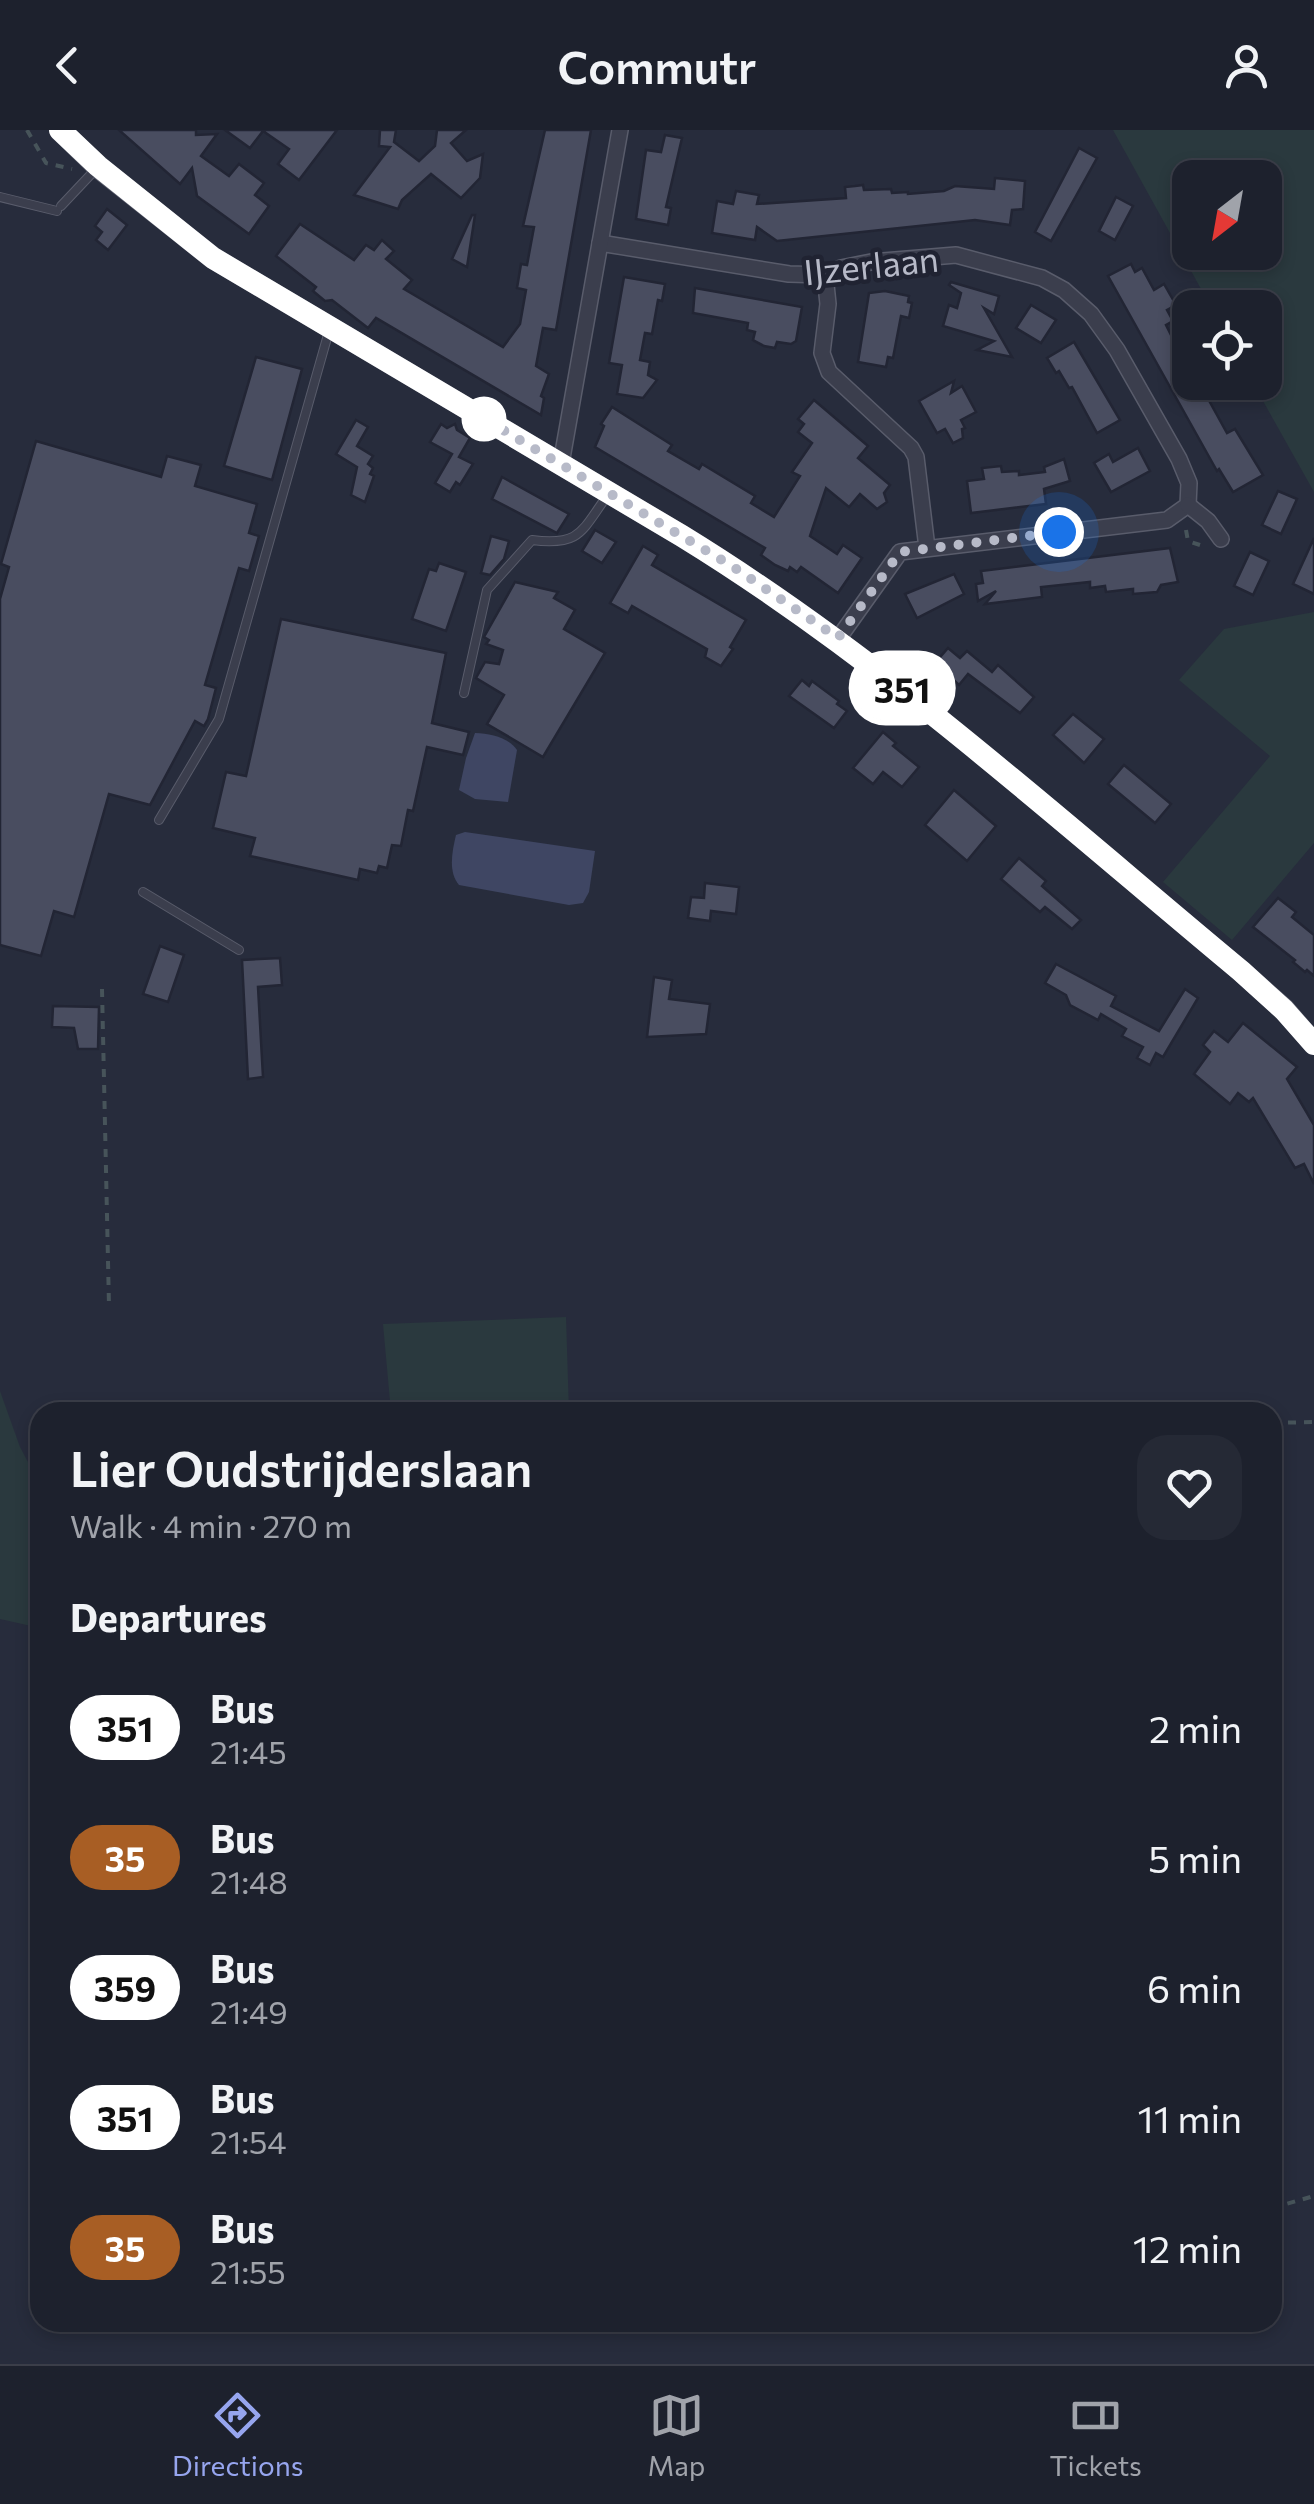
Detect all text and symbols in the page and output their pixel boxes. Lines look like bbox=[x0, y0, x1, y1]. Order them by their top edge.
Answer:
icon: back bbox=[40, 38, 95, 93]
text: Commutr bbox=[558, 38, 756, 93]
icon: person bbox=[1219, 38, 1274, 93]
north arrow bbox=[1172, 160, 1282, 270]
map controls bbox=[1172, 160, 1282, 400]
street label: IJzerlaan bbox=[801, 236, 941, 292]
button: locate bbox=[1172, 290, 1282, 400]
unlabelled marker bbox=[463, 398, 505, 440]
your location bbox=[1034, 507, 1084, 557]
line badge: 351 bbox=[844, 656, 960, 720]
text: 351 bbox=[874, 667, 930, 710]
button: heart bbox=[1137, 1435, 1242, 1540]
text: Lier Oudstrijderslaan bbox=[70, 1438, 532, 1497]
text: Walk · 4 min · 270 m bbox=[70, 1505, 352, 1545]
text: Departures bbox=[70, 1593, 267, 1640]
text: Bus bbox=[210, 1684, 275, 1731]
text: 2 min bbox=[1149, 1704, 1242, 1751]
text: 351 bbox=[97, 1706, 153, 1749]
text: 21:45 bbox=[210, 1731, 287, 1771]
text: Bus bbox=[210, 1814, 275, 1861]
text: 5 min bbox=[1148, 1834, 1242, 1881]
text: 35 bbox=[105, 1836, 145, 1879]
text: 21:48 bbox=[210, 1861, 288, 1901]
text: Bus bbox=[210, 1944, 275, 1991]
text: 6 min bbox=[1147, 1964, 1242, 2011]
text: 359 bbox=[94, 1966, 156, 2009]
text: 21:49 bbox=[210, 1991, 288, 2031]
text: Bus bbox=[210, 2074, 275, 2121]
text: 11 min bbox=[1138, 2094, 1242, 2141]
text: 351 bbox=[97, 2096, 153, 2139]
text: 21:54 bbox=[210, 2121, 287, 2161]
text: Bus bbox=[210, 2204, 275, 2251]
text: 12 min bbox=[1133, 2224, 1242, 2271]
text: 35 bbox=[105, 2226, 145, 2269]
text: 21:55 bbox=[210, 2251, 286, 2291]
tab: Directions bbox=[172, 2388, 303, 2482]
tab: Map bbox=[648, 2388, 705, 2482]
tab: Tickets bbox=[1050, 2388, 1142, 2482]

